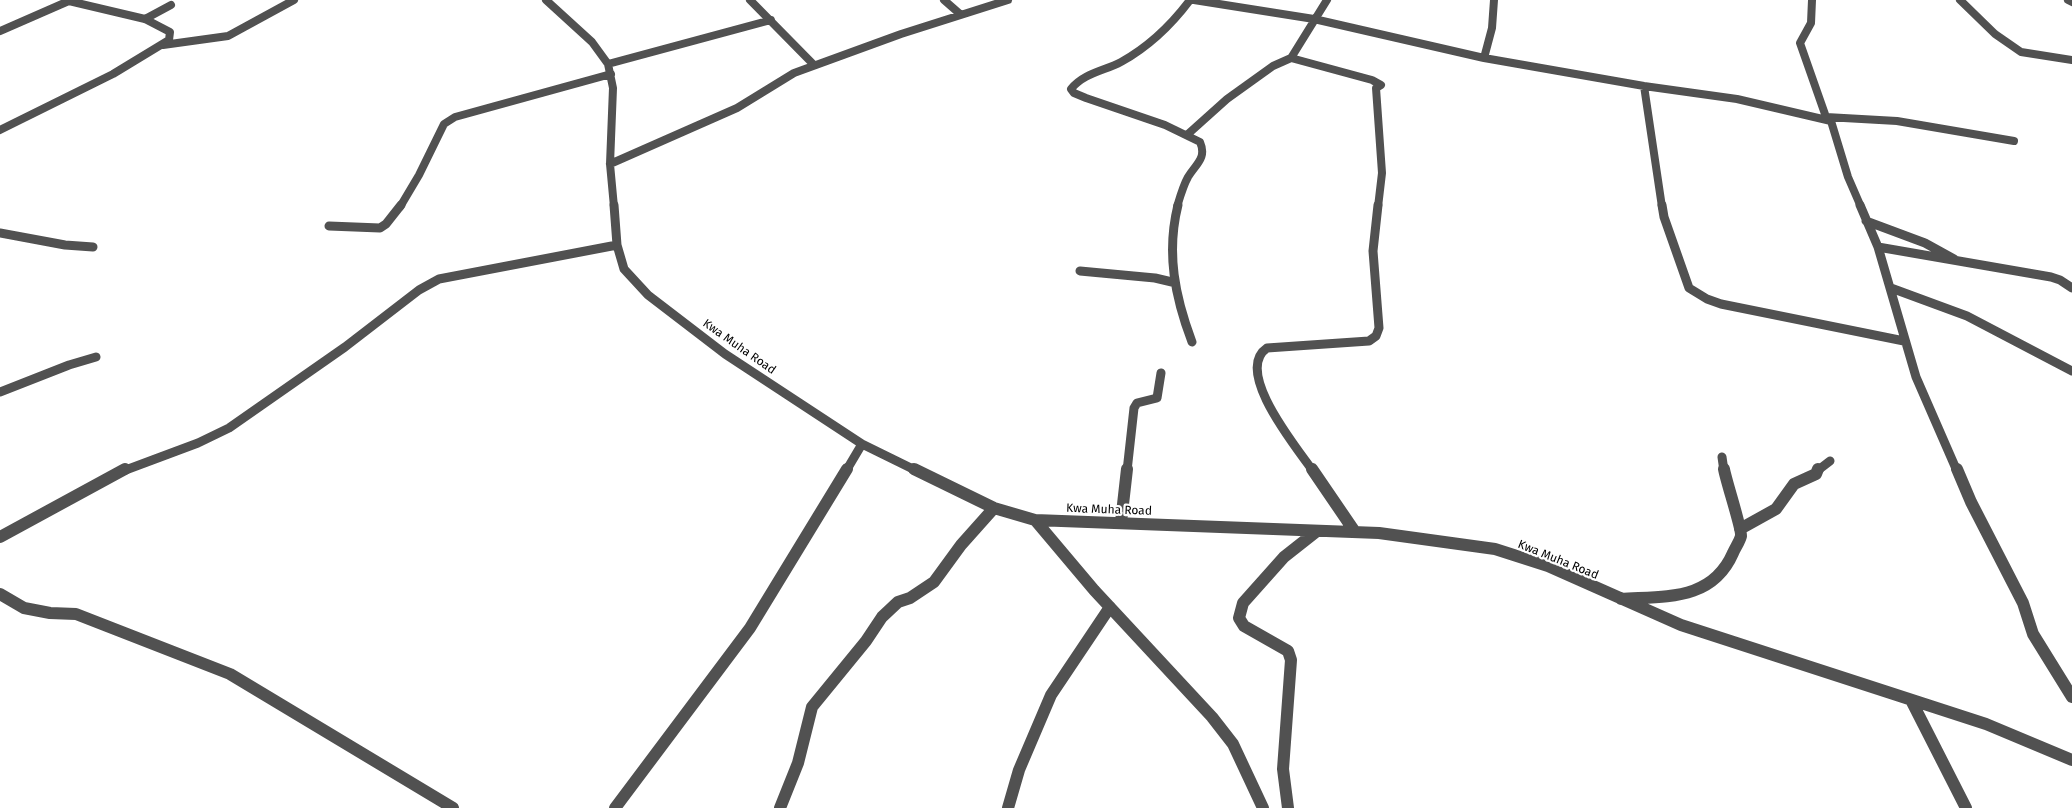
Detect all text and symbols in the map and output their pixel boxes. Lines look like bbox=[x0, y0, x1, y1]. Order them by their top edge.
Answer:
street label: Kwa Muha Road bbox=[700, 316, 778, 378]
street label: Kwa Muha Road bbox=[1066, 501, 1152, 519]
street label: Kwa Muha Road bbox=[1515, 537, 1601, 583]

